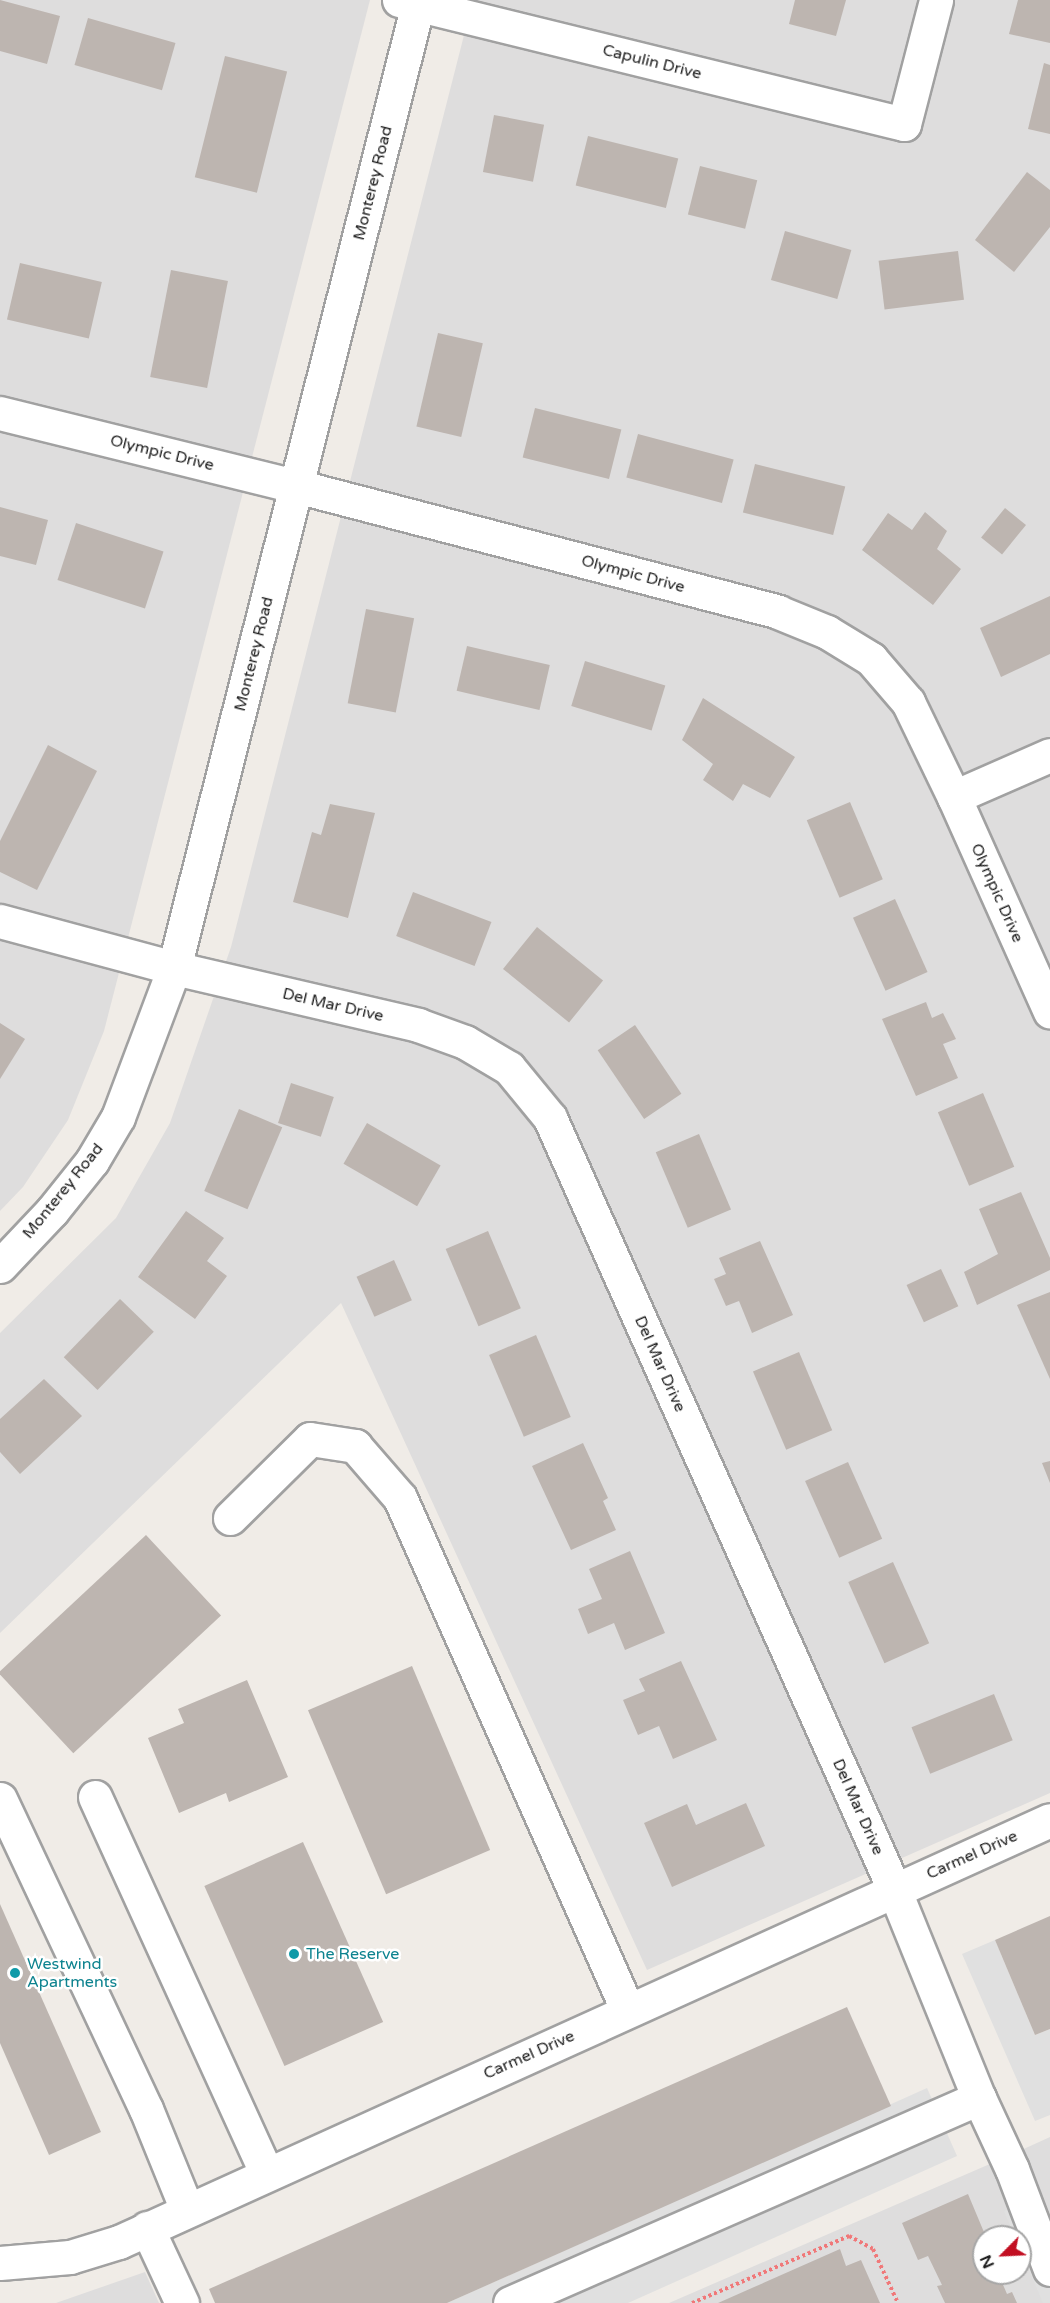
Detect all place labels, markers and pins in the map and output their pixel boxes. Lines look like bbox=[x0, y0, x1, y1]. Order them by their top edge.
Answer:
place label: The Reserve bbox=[306, 1944, 399, 1964]
marker: The Reserve bbox=[287, 1947, 301, 1961]
place label: Westwind Apartments bbox=[27, 1954, 117, 1992]
marker: Westwind Apartments bbox=[8, 1966, 22, 1980]

